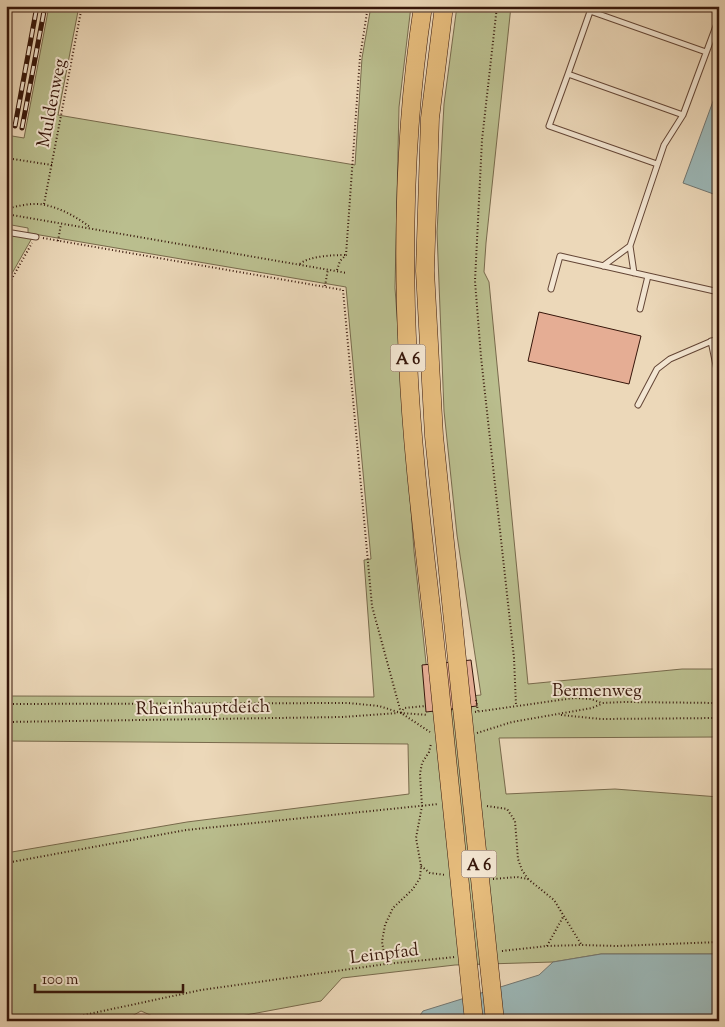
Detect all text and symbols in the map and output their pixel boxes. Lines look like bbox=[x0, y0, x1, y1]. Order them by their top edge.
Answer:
street label: Muldenweg bbox=[32, 56, 74, 150]
road number: A 6 bbox=[390, 344, 426, 372]
street label: Bermenweg bbox=[552, 679, 642, 705]
street label: Rheinhauptdeich bbox=[136, 695, 271, 723]
road number: A 6 bbox=[462, 851, 496, 878]
street label: Leinpfad bbox=[348, 938, 420, 972]
scale bar bbox=[35, 962, 182, 994]
text: 100 m bbox=[42, 970, 79, 991]

